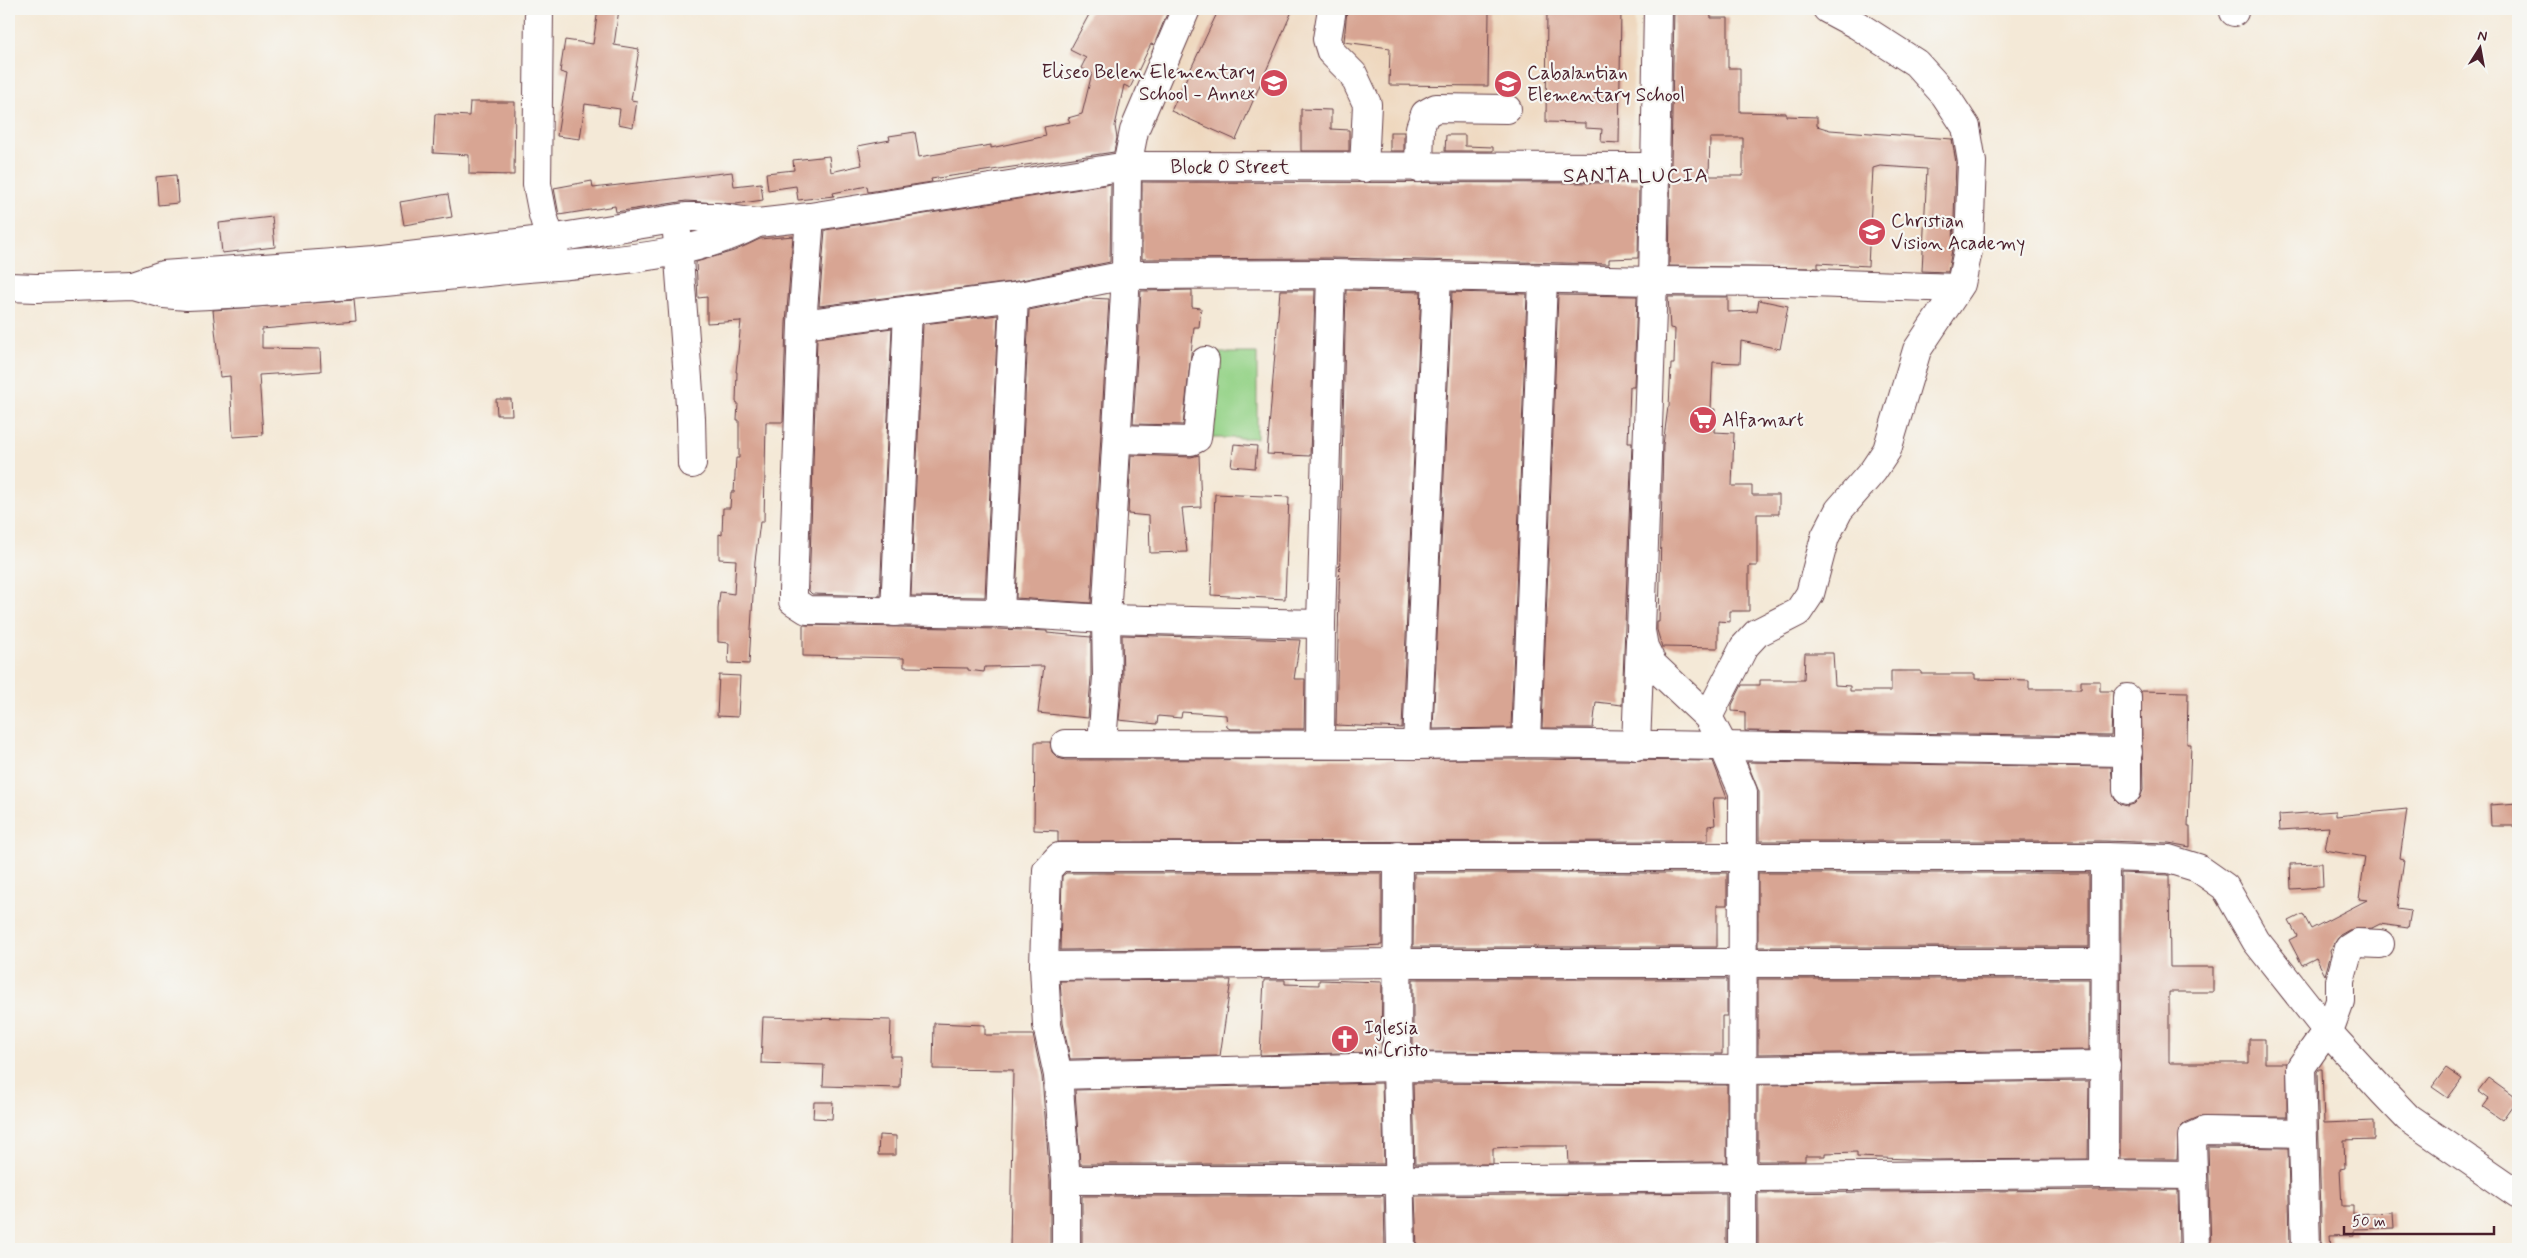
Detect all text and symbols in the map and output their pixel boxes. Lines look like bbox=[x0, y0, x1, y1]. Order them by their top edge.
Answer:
north arrow bbox=[2454, 22, 2504, 72]
text: N bbox=[2476, 26, 2489, 46]
place label: Eliseo Belen Elementary School - Annex bbox=[1042, 60, 1256, 107]
place label: Cabalantian Elementary School bbox=[1527, 61, 1685, 108]
school or university icon: Eliseo Belen Elementary School - Annex bbox=[1259, 68, 1289, 98]
school or university icon: Cabalantian Elementary School bbox=[1493, 69, 1523, 99]
street label: Block O Street bbox=[1171, 155, 1289, 180]
district label: SANTA LUCIA bbox=[1563, 162, 1709, 190]
place label: Christian Vision Academy bbox=[1891, 209, 2025, 257]
school or university icon: Christian Vision Academy bbox=[1857, 217, 1887, 247]
supermarket icon: Alfamart bbox=[1688, 405, 1718, 435]
place label: Alfamart bbox=[1722, 408, 1804, 433]
place label: Iglesia ni Cristo bbox=[1364, 1016, 1428, 1063]
church icon: Iglesia ni Cristo bbox=[1330, 1024, 1360, 1054]
scale bar bbox=[2344, 1203, 2494, 1235]
text: 50 m bbox=[2352, 1212, 2386, 1232]

